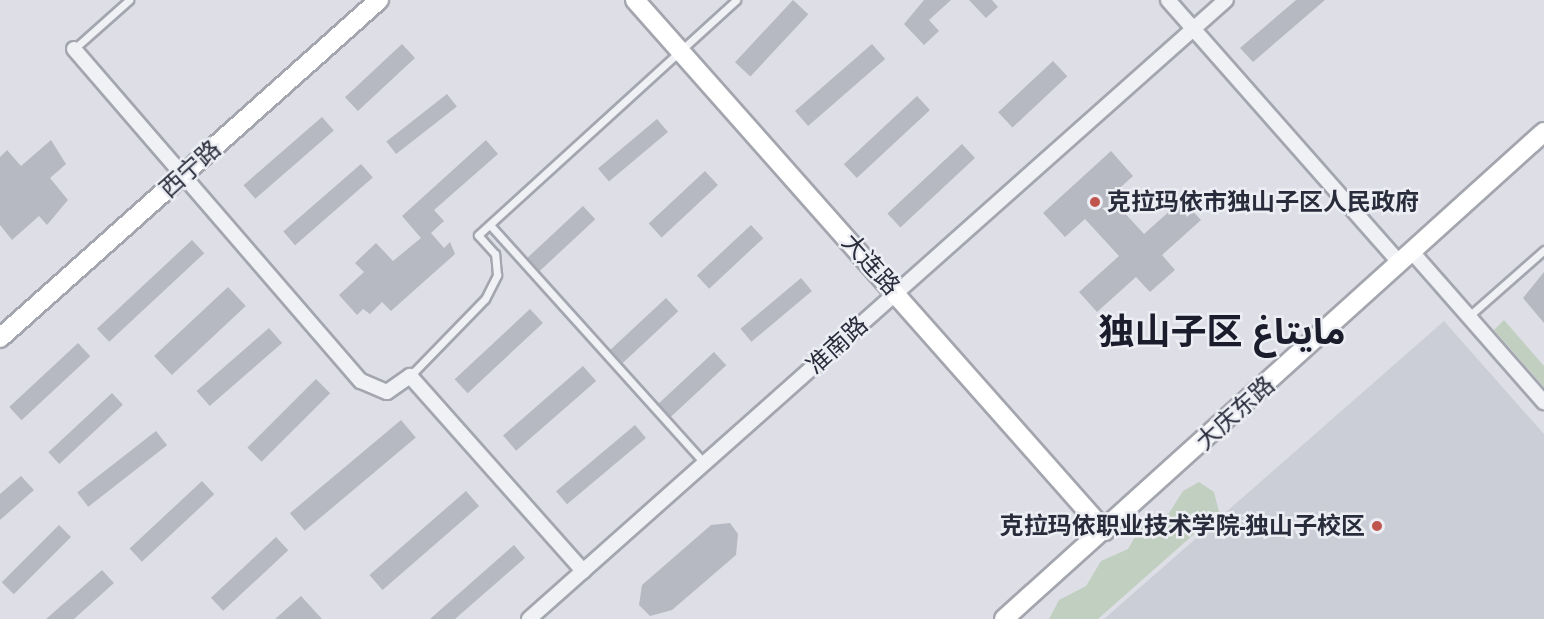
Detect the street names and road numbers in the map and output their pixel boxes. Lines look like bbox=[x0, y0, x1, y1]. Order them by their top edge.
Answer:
street label: 西宁路 bbox=[154, 134, 226, 204]
street label: 大连路 bbox=[836, 228, 906, 300]
street label: 准南路 bbox=[801, 310, 873, 380]
street label: 大庆东路 bbox=[1190, 370, 1280, 456]

